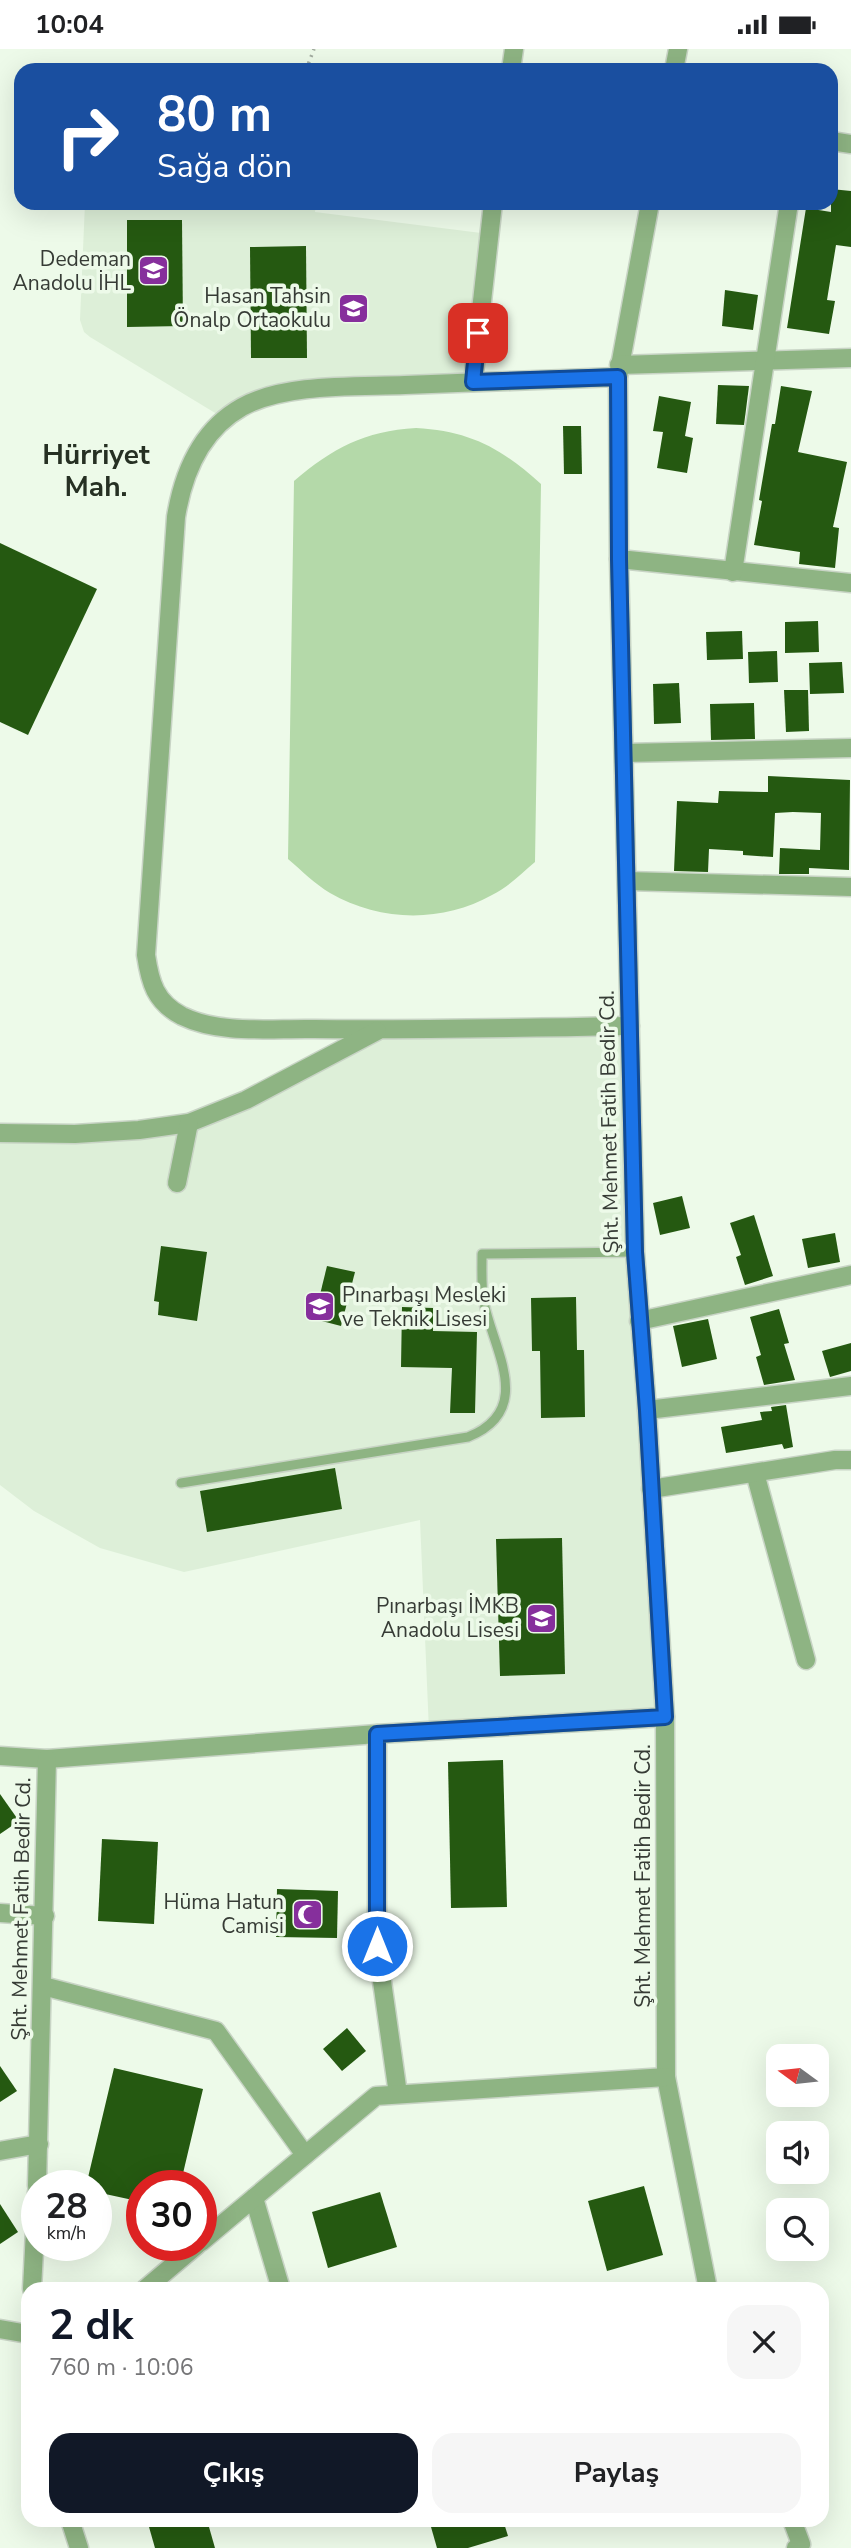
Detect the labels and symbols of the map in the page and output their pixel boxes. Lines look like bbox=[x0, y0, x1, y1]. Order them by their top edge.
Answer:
place label: Dedeman Anadolu İHL bbox=[13, 245, 132, 297]
school or university icon: Dedeman Anadolu İHL bbox=[137, 254, 171, 288]
place label: Hasan Tahsin Önalp Ortaokulu bbox=[173, 282, 331, 334]
school or university icon: Hasan Tahsin Önalp Ortaokulu bbox=[337, 291, 371, 325]
pin bbox=[448, 303, 508, 363]
district label: Hürriyet Mah. bbox=[42, 436, 150, 506]
street label: Şht. Mehmet Fatih Bedir Cd. bbox=[593, 990, 625, 1254]
place label: Pınarbaşı Mesleki ve Teknik Lisesi bbox=[342, 1281, 506, 1333]
school or university icon: Pınarbaşı Mesleki ve Teknik Lisesi bbox=[302, 1290, 336, 1324]
place label: Pınarbaşı İMKB Anadolu Lisesi bbox=[376, 1592, 519, 1644]
school or university icon: Pınarbaşı İMKB Anadolu Lisesi bbox=[525, 1601, 559, 1635]
street label: Şht. Mehmet Fatih Bedir Cd. bbox=[629, 1744, 657, 2008]
street label: Şht. Mehmet Fatih Bedir Cd. bbox=[5, 1777, 37, 2041]
place label: Hüma Hatun Camisi bbox=[164, 1888, 284, 1940]
mosque icon: Hüma Hatun Camisi bbox=[290, 1897, 324, 1931]
position arrow bbox=[340, 1909, 414, 1983]
north arrow bbox=[766, 2044, 830, 2107]
speed limit sign: 30 bbox=[126, 2170, 217, 2261]

